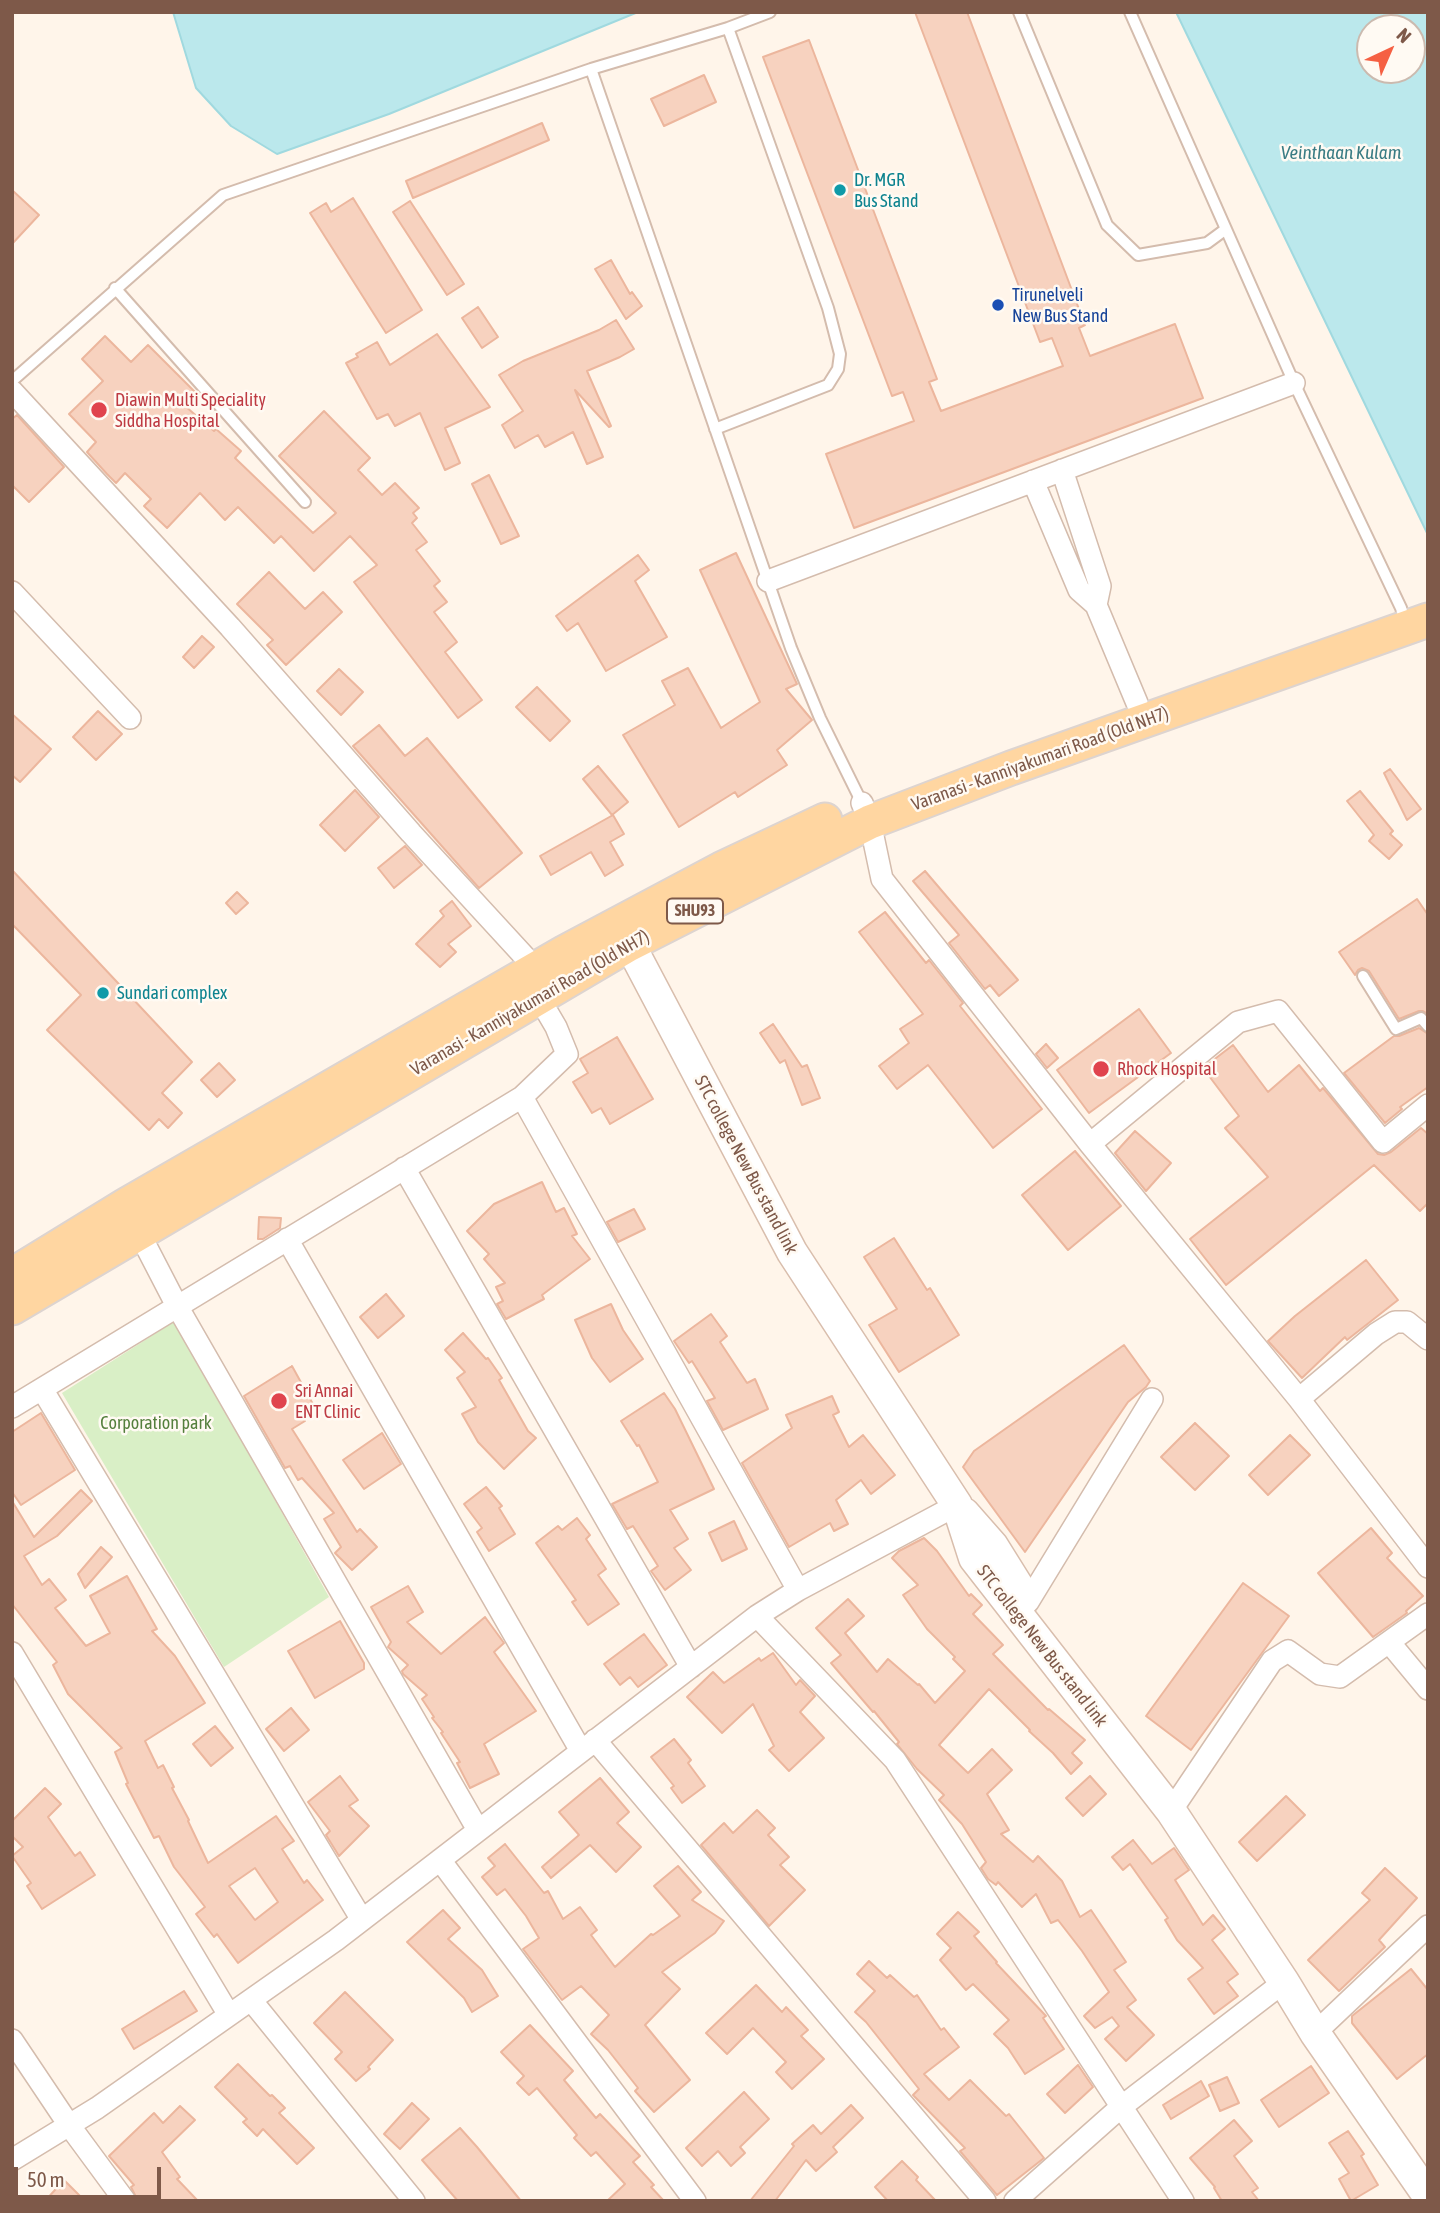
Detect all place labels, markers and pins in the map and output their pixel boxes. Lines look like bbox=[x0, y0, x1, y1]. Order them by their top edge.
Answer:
place label: Dr. MGR Bus Stand bbox=[854, 169, 918, 212]
marker: Dr. MGR Bus Stand bbox=[832, 182, 848, 198]
place label: Tirunelveli New Bus Stand bbox=[1012, 284, 1108, 326]
marker: Tirunelveli New Bus Stand bbox=[990, 297, 1006, 313]
place label: Diawin Multi Speciality Siddha Hospital bbox=[115, 389, 266, 432]
marker: Diawin Multi Speciality Siddha Hospital bbox=[89, 400, 109, 420]
place label: Sundari complex bbox=[117, 982, 227, 1004]
marker: Sundari complex bbox=[95, 985, 111, 1001]
place label: Rhock Hospital bbox=[1117, 1058, 1217, 1080]
marker: Rhock Hospital bbox=[1091, 1059, 1111, 1079]
place label: Sri Annai ENT Clinic bbox=[295, 1380, 360, 1422]
marker: Sri Annai ENT Clinic bbox=[269, 1391, 289, 1411]

